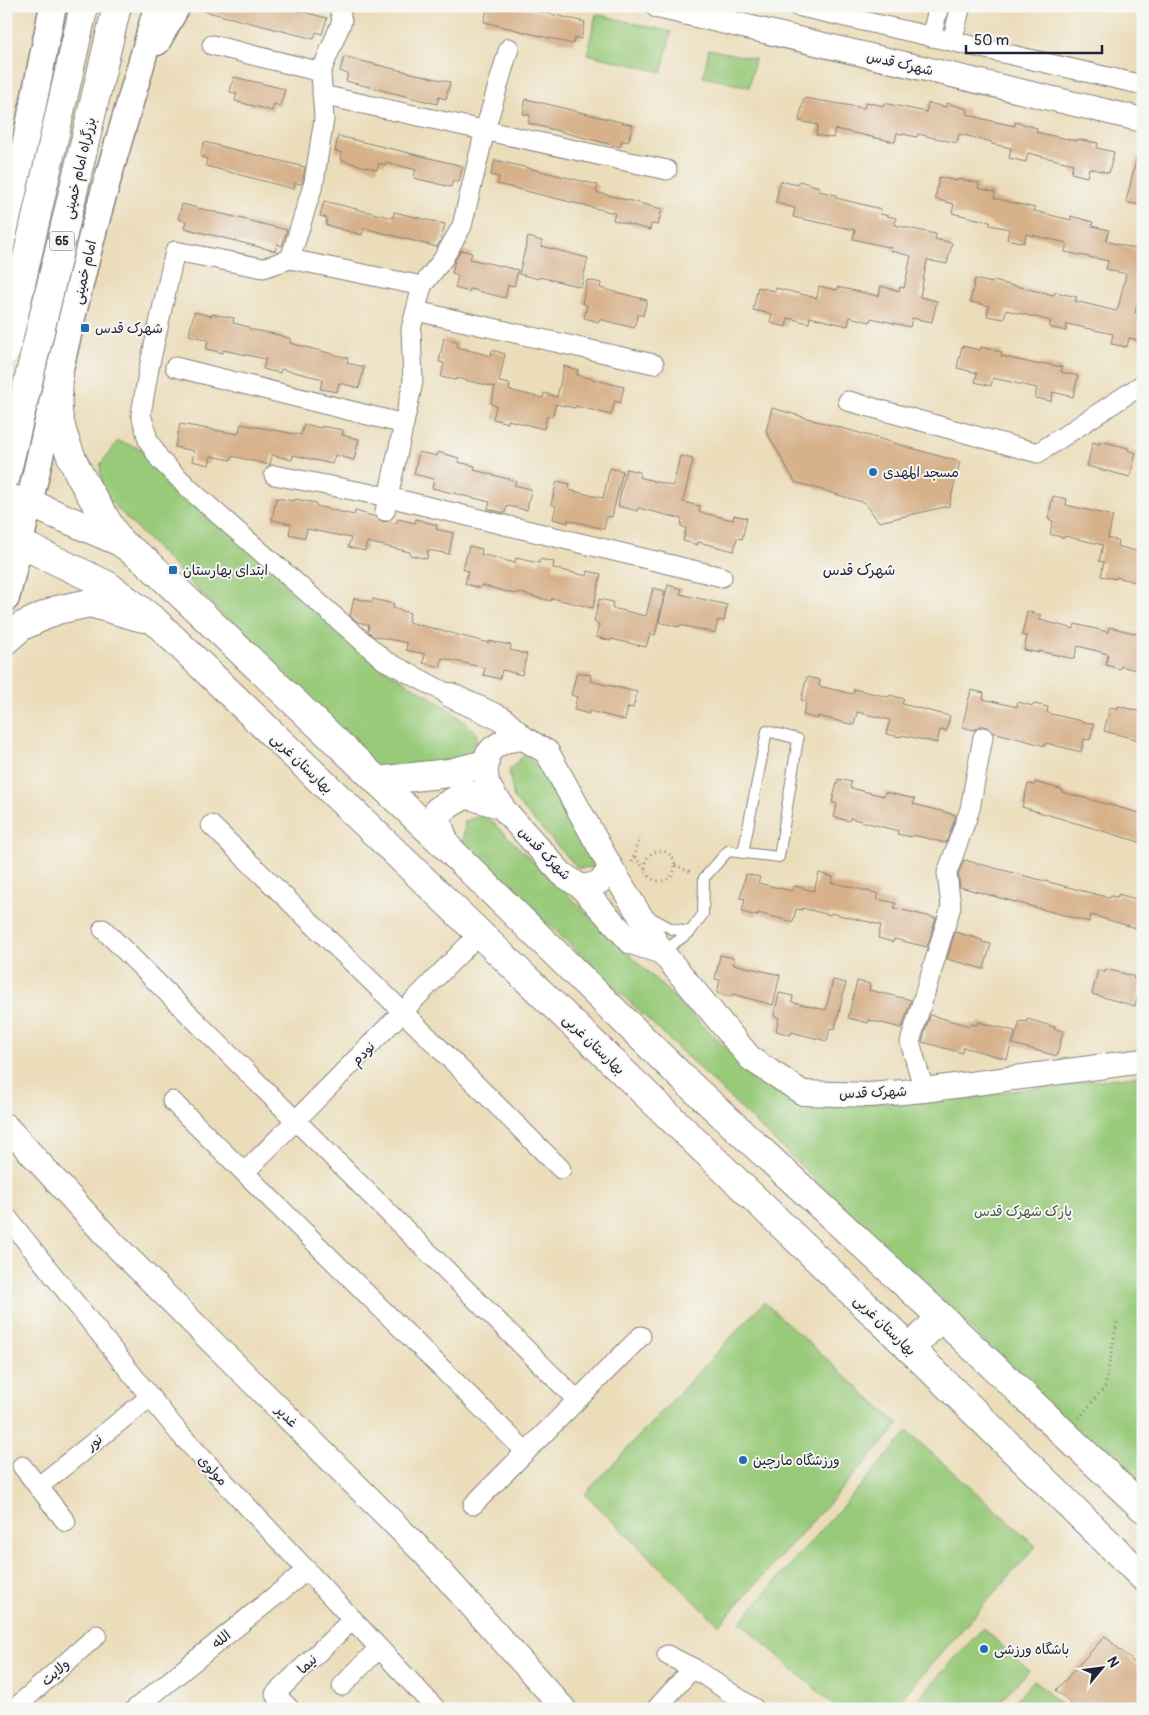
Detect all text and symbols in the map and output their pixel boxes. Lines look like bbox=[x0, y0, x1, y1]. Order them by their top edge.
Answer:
scale bar bbox=[966, 22, 1103, 54]
text: 50 m bbox=[974, 31, 1009, 50]
street label: شهرک قدس bbox=[865, 48, 935, 79]
street label: بزرگراه امام خمینی bbox=[60, 116, 101, 221]
road number: 65 bbox=[50, 232, 74, 250]
street label: امام خمینی bbox=[69, 238, 102, 306]
place label: شهرک قدس bbox=[95, 320, 163, 337]
marker: شهرک قدس bbox=[79, 322, 91, 334]
place label: مسجد المهدی bbox=[883, 464, 959, 481]
marker: مسجد المهدی bbox=[867, 466, 879, 478]
district label: شهرک قدس bbox=[823, 561, 895, 580]
place label: ابتدای بهارستان bbox=[183, 562, 268, 579]
marker: ابتدای بهارستان bbox=[167, 564, 179, 576]
street label: بهارستان غربی bbox=[267, 730, 336, 797]
street label: شهرک قدس bbox=[515, 823, 574, 884]
street label: بهارستان غربی bbox=[559, 1011, 628, 1078]
street label: نودم bbox=[348, 1038, 380, 1071]
street label: شهرک قدس bbox=[839, 1083, 907, 1102]
park label: پارک شهرک قدس bbox=[974, 1203, 1072, 1221]
street label: بهارستان غربی bbox=[850, 1292, 919, 1359]
street label: غدیر bbox=[271, 1401, 301, 1431]
street label: نور bbox=[82, 1431, 106, 1455]
street label: مولوی bbox=[194, 1452, 231, 1489]
place label: ورزشگاه مارچین bbox=[753, 1452, 840, 1470]
marker: ورزشگاه مارچین bbox=[737, 1454, 749, 1466]
street label: الله bbox=[209, 1627, 234, 1652]
place label: باشگاه ورزشی bbox=[994, 1641, 1069, 1658]
north arrow bbox=[1076, 1642, 1126, 1692]
marker: باشگاه ورزشی bbox=[978, 1643, 990, 1655]
street label: نیما bbox=[294, 1651, 321, 1678]
text: N bbox=[1103, 1654, 1123, 1670]
street label: ولایت bbox=[38, 1655, 73, 1689]

